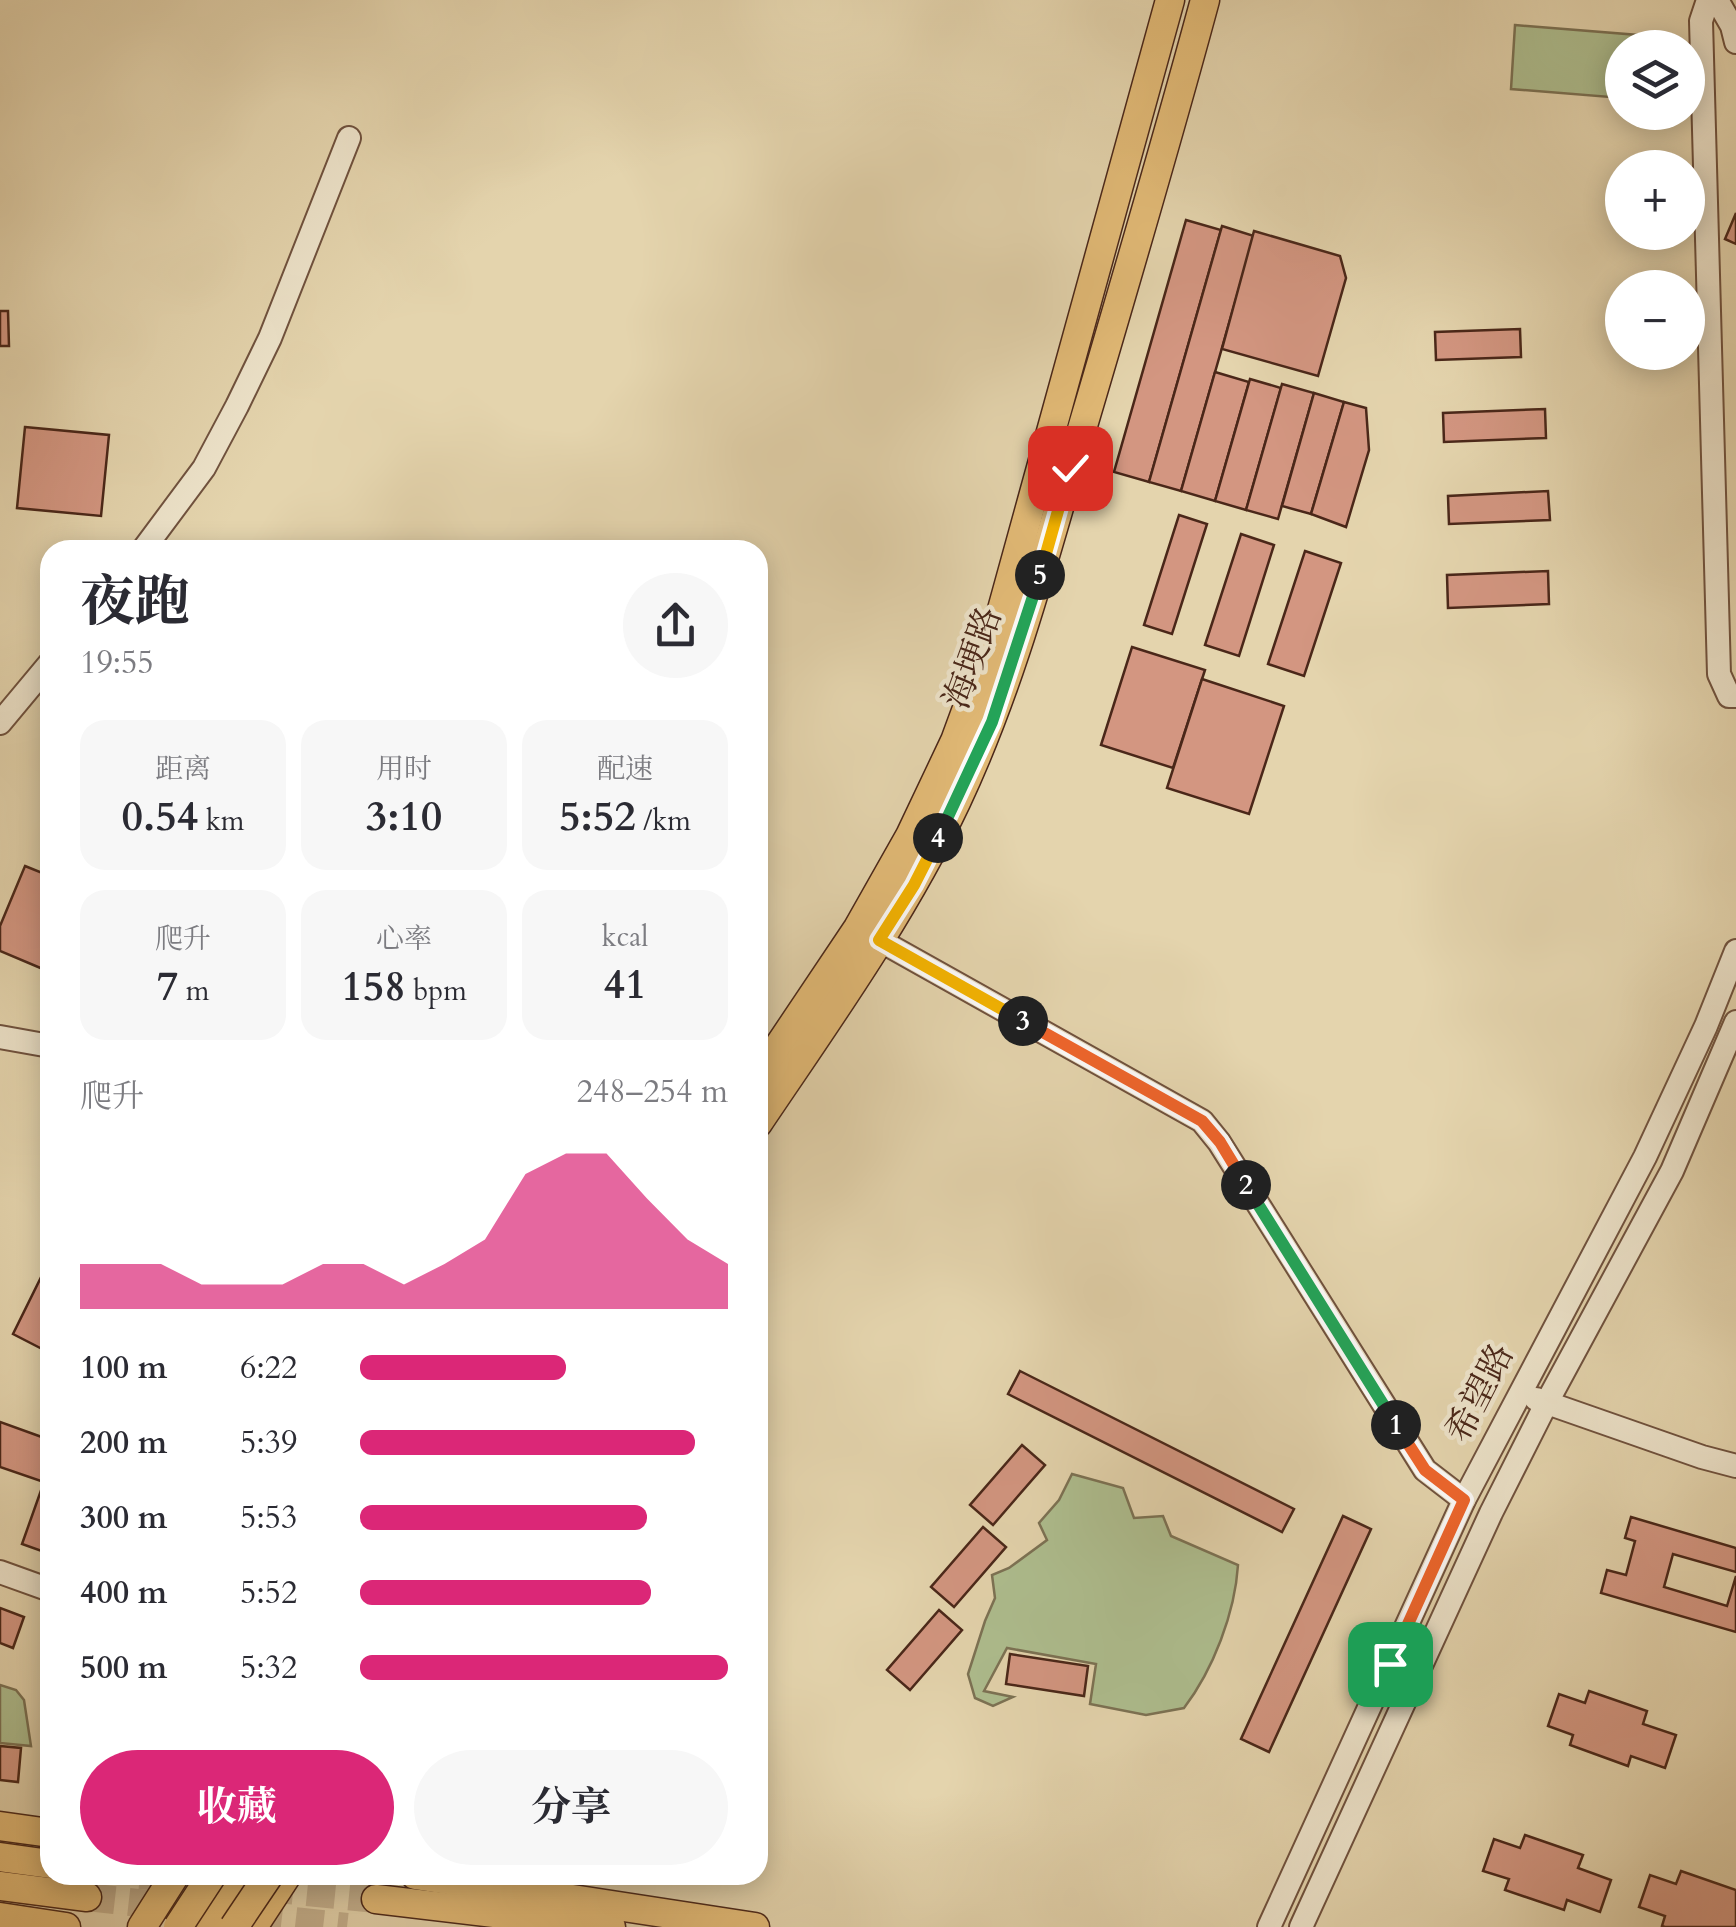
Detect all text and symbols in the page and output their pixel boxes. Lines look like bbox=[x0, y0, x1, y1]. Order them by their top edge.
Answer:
map controls bbox=[1605, 30, 1705, 370]
button: layers bbox=[1605, 30, 1705, 130]
button: + bbox=[1605, 150, 1705, 250]
button: − bbox=[1605, 270, 1705, 370]
pin bbox=[1028, 426, 1113, 511]
icon: check bbox=[1043, 441, 1098, 496]
pin: 5 bbox=[1015, 550, 1065, 600]
text: 5 bbox=[1033, 556, 1047, 594]
text: 夜跑 bbox=[80, 566, 190, 640]
button: share bbox=[623, 573, 728, 678]
street label: 海埂路 bbox=[932, 600, 1014, 716]
text: 19:55 bbox=[80, 641, 154, 685]
text: 距离 bbox=[155, 750, 211, 788]
text: 用时 bbox=[376, 750, 432, 788]
text: 配速 bbox=[597, 750, 653, 788]
text: 0.54 bbox=[122, 788, 198, 845]
text: 3:10 bbox=[366, 788, 442, 845]
text: 5:52 bbox=[559, 788, 636, 845]
text: km bbox=[198, 802, 244, 840]
text: /km bbox=[636, 802, 691, 840]
pin: 4 bbox=[913, 813, 963, 863]
text: 4 bbox=[931, 819, 945, 857]
text: kcal bbox=[602, 918, 648, 956]
text: 爬升 bbox=[155, 920, 211, 958]
text: 心率 bbox=[376, 920, 432, 958]
text: 41 bbox=[603, 956, 647, 1013]
text: 7 bbox=[157, 958, 178, 1015]
text: 158 bbox=[341, 958, 406, 1015]
text: m bbox=[178, 972, 209, 1010]
text: bpm bbox=[406, 972, 467, 1010]
pin: 3 bbox=[998, 996, 1048, 1046]
text: 3 bbox=[1016, 1002, 1030, 1040]
text: 248–254 m bbox=[576, 1070, 728, 1114]
text: 爬升 bbox=[80, 1075, 144, 1119]
pin: 2 bbox=[1221, 1160, 1271, 1210]
text: 2 bbox=[1239, 1166, 1253, 1204]
street label: 希望路 bbox=[1435, 1335, 1525, 1451]
text: 100 m bbox=[80, 1346, 167, 1390]
text: 6:22 bbox=[240, 1346, 297, 1390]
pin: 1 bbox=[1371, 1400, 1421, 1450]
text: 1 bbox=[1389, 1406, 1403, 1444]
text: 200 m bbox=[80, 1421, 167, 1465]
text: 5:39 bbox=[240, 1421, 297, 1465]
text: 300 m bbox=[80, 1496, 167, 1540]
text: 5:53 bbox=[240, 1496, 297, 1540]
text: 400 m bbox=[80, 1571, 167, 1615]
text: 5:52 bbox=[240, 1571, 297, 1615]
pin bbox=[1348, 1622, 1433, 1707]
icon: arrive bbox=[1363, 1637, 1418, 1692]
text: 500 m bbox=[80, 1646, 167, 1690]
text: 5:32 bbox=[240, 1646, 297, 1690]
button: 收藏 bbox=[80, 1750, 394, 1865]
button: 分享 bbox=[414, 1750, 728, 1865]

